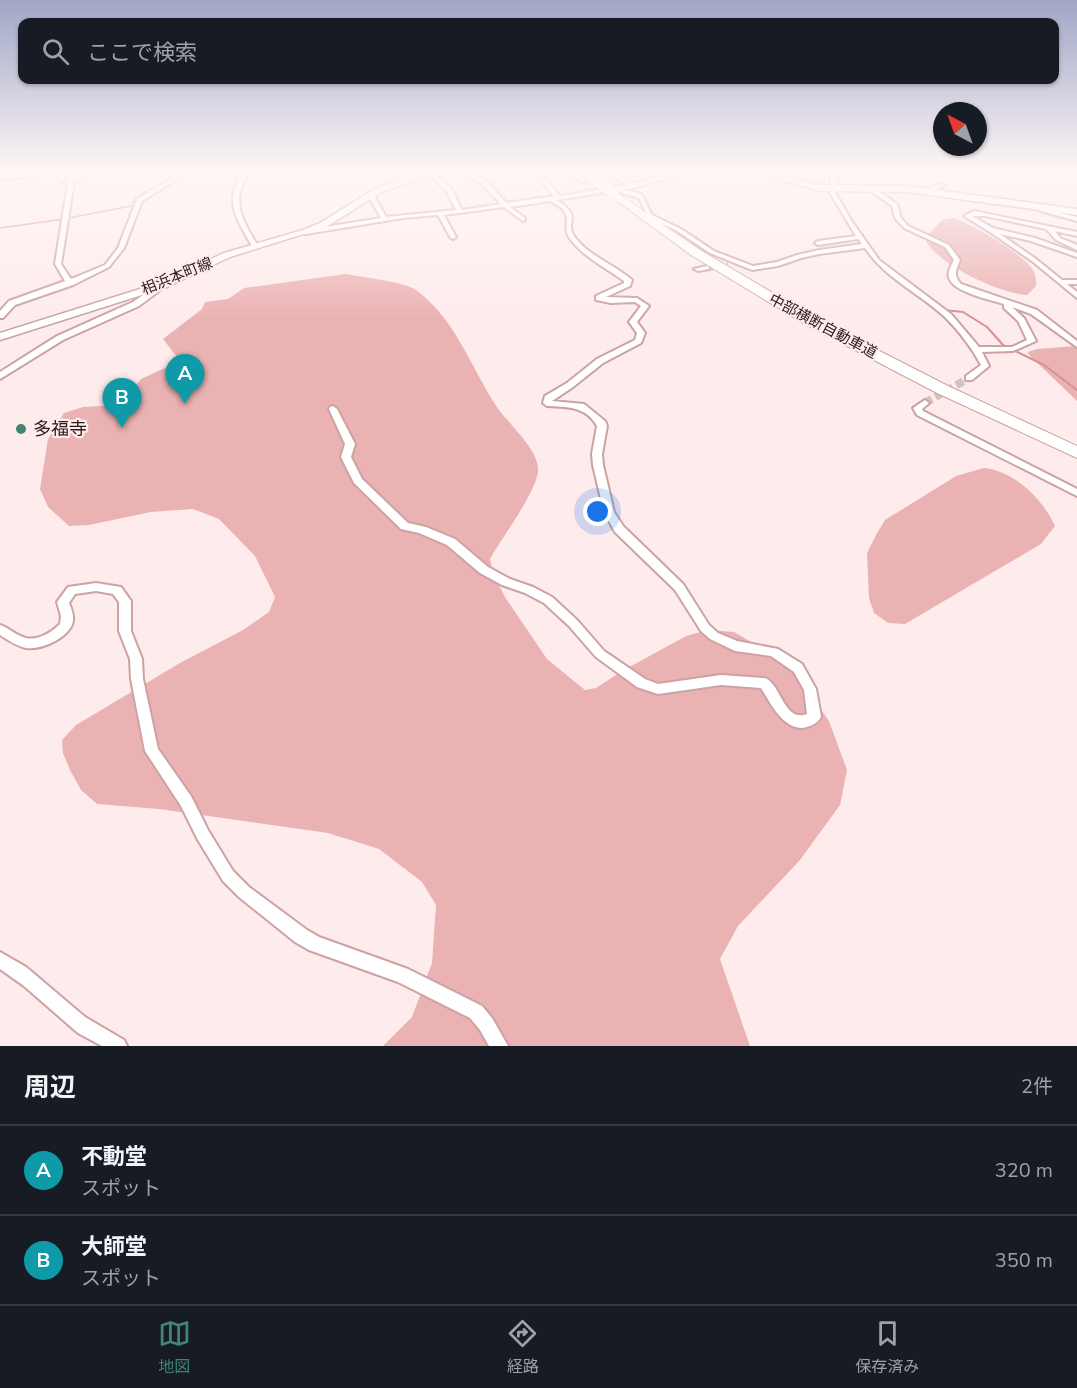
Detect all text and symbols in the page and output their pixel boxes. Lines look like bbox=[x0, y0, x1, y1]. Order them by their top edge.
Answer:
search box bbox=[18, 18, 1059, 84]
icon: search bbox=[39, 35, 72, 68]
text: ここで検索 bbox=[87, 38, 197, 68]
north arrow bbox=[933, 102, 987, 156]
street label: 相浜本町線 bbox=[138, 253, 216, 299]
street label: 中部横断自動車道 bbox=[765, 289, 881, 363]
pin: A bbox=[166, 354, 204, 404]
pin: B bbox=[102, 378, 142, 428]
place label: 多福寺 bbox=[33, 417, 87, 441]
marker: 多福寺 bbox=[14, 422, 28, 436]
your location bbox=[583, 497, 612, 526]
text: 周辺 bbox=[24, 1070, 76, 1105]
text: 2件 bbox=[1021, 1073, 1053, 1100]
text: 不動堂 bbox=[81, 1142, 147, 1172]
text: A bbox=[36, 1157, 51, 1184]
text: 320 m bbox=[995, 1157, 1053, 1184]
text: スポット bbox=[81, 1175, 161, 1202]
text: 大師堂 bbox=[81, 1232, 147, 1262]
text: B bbox=[37, 1247, 50, 1274]
text: 350 m bbox=[995, 1247, 1053, 1274]
text: スポット bbox=[81, 1265, 161, 1292]
tab: 地図 bbox=[158, 1317, 191, 1378]
tab: 経路 bbox=[506, 1317, 539, 1378]
tab: 保存済み bbox=[855, 1317, 919, 1378]

